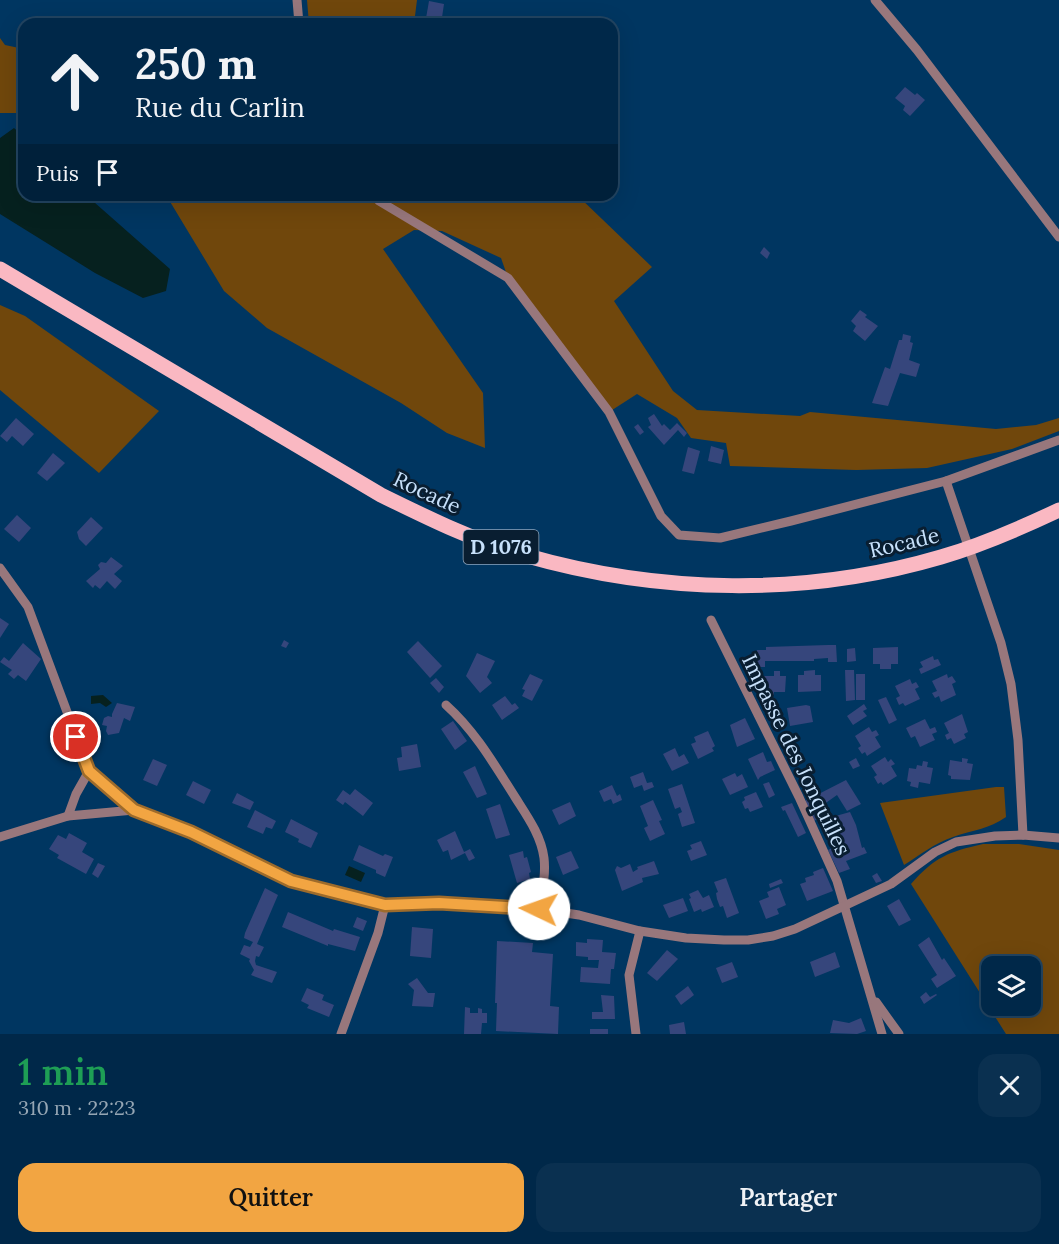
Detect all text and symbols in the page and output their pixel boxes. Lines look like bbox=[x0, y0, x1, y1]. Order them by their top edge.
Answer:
text: 250 m bbox=[135, 37, 256, 91]
icon: ahead bbox=[36, 42, 114, 120]
text: Rue du Carlin bbox=[135, 90, 305, 124]
icon: arrive bbox=[91, 156, 124, 189]
text: Puis bbox=[36, 159, 79, 187]
street label: Rocade bbox=[389, 465, 465, 520]
street label: Rocade bbox=[866, 521, 942, 564]
road number: D 1076 bbox=[464, 530, 538, 564]
street label: Impasse des Jonquilles bbox=[736, 650, 857, 860]
pin bbox=[50, 711, 101, 762]
icon: arrive bbox=[59, 720, 92, 753]
position arrow bbox=[507, 877, 571, 941]
map controls bbox=[981, 956, 1041, 1016]
button: layers bbox=[981, 956, 1041, 1016]
text: 1 min bbox=[18, 1049, 108, 1095]
button: close bbox=[978, 1054, 1041, 1117]
text: 310 m · 22:23 bbox=[18, 1095, 136, 1120]
button: Quitter bbox=[18, 1163, 524, 1232]
button: Partager bbox=[536, 1163, 1041, 1232]

